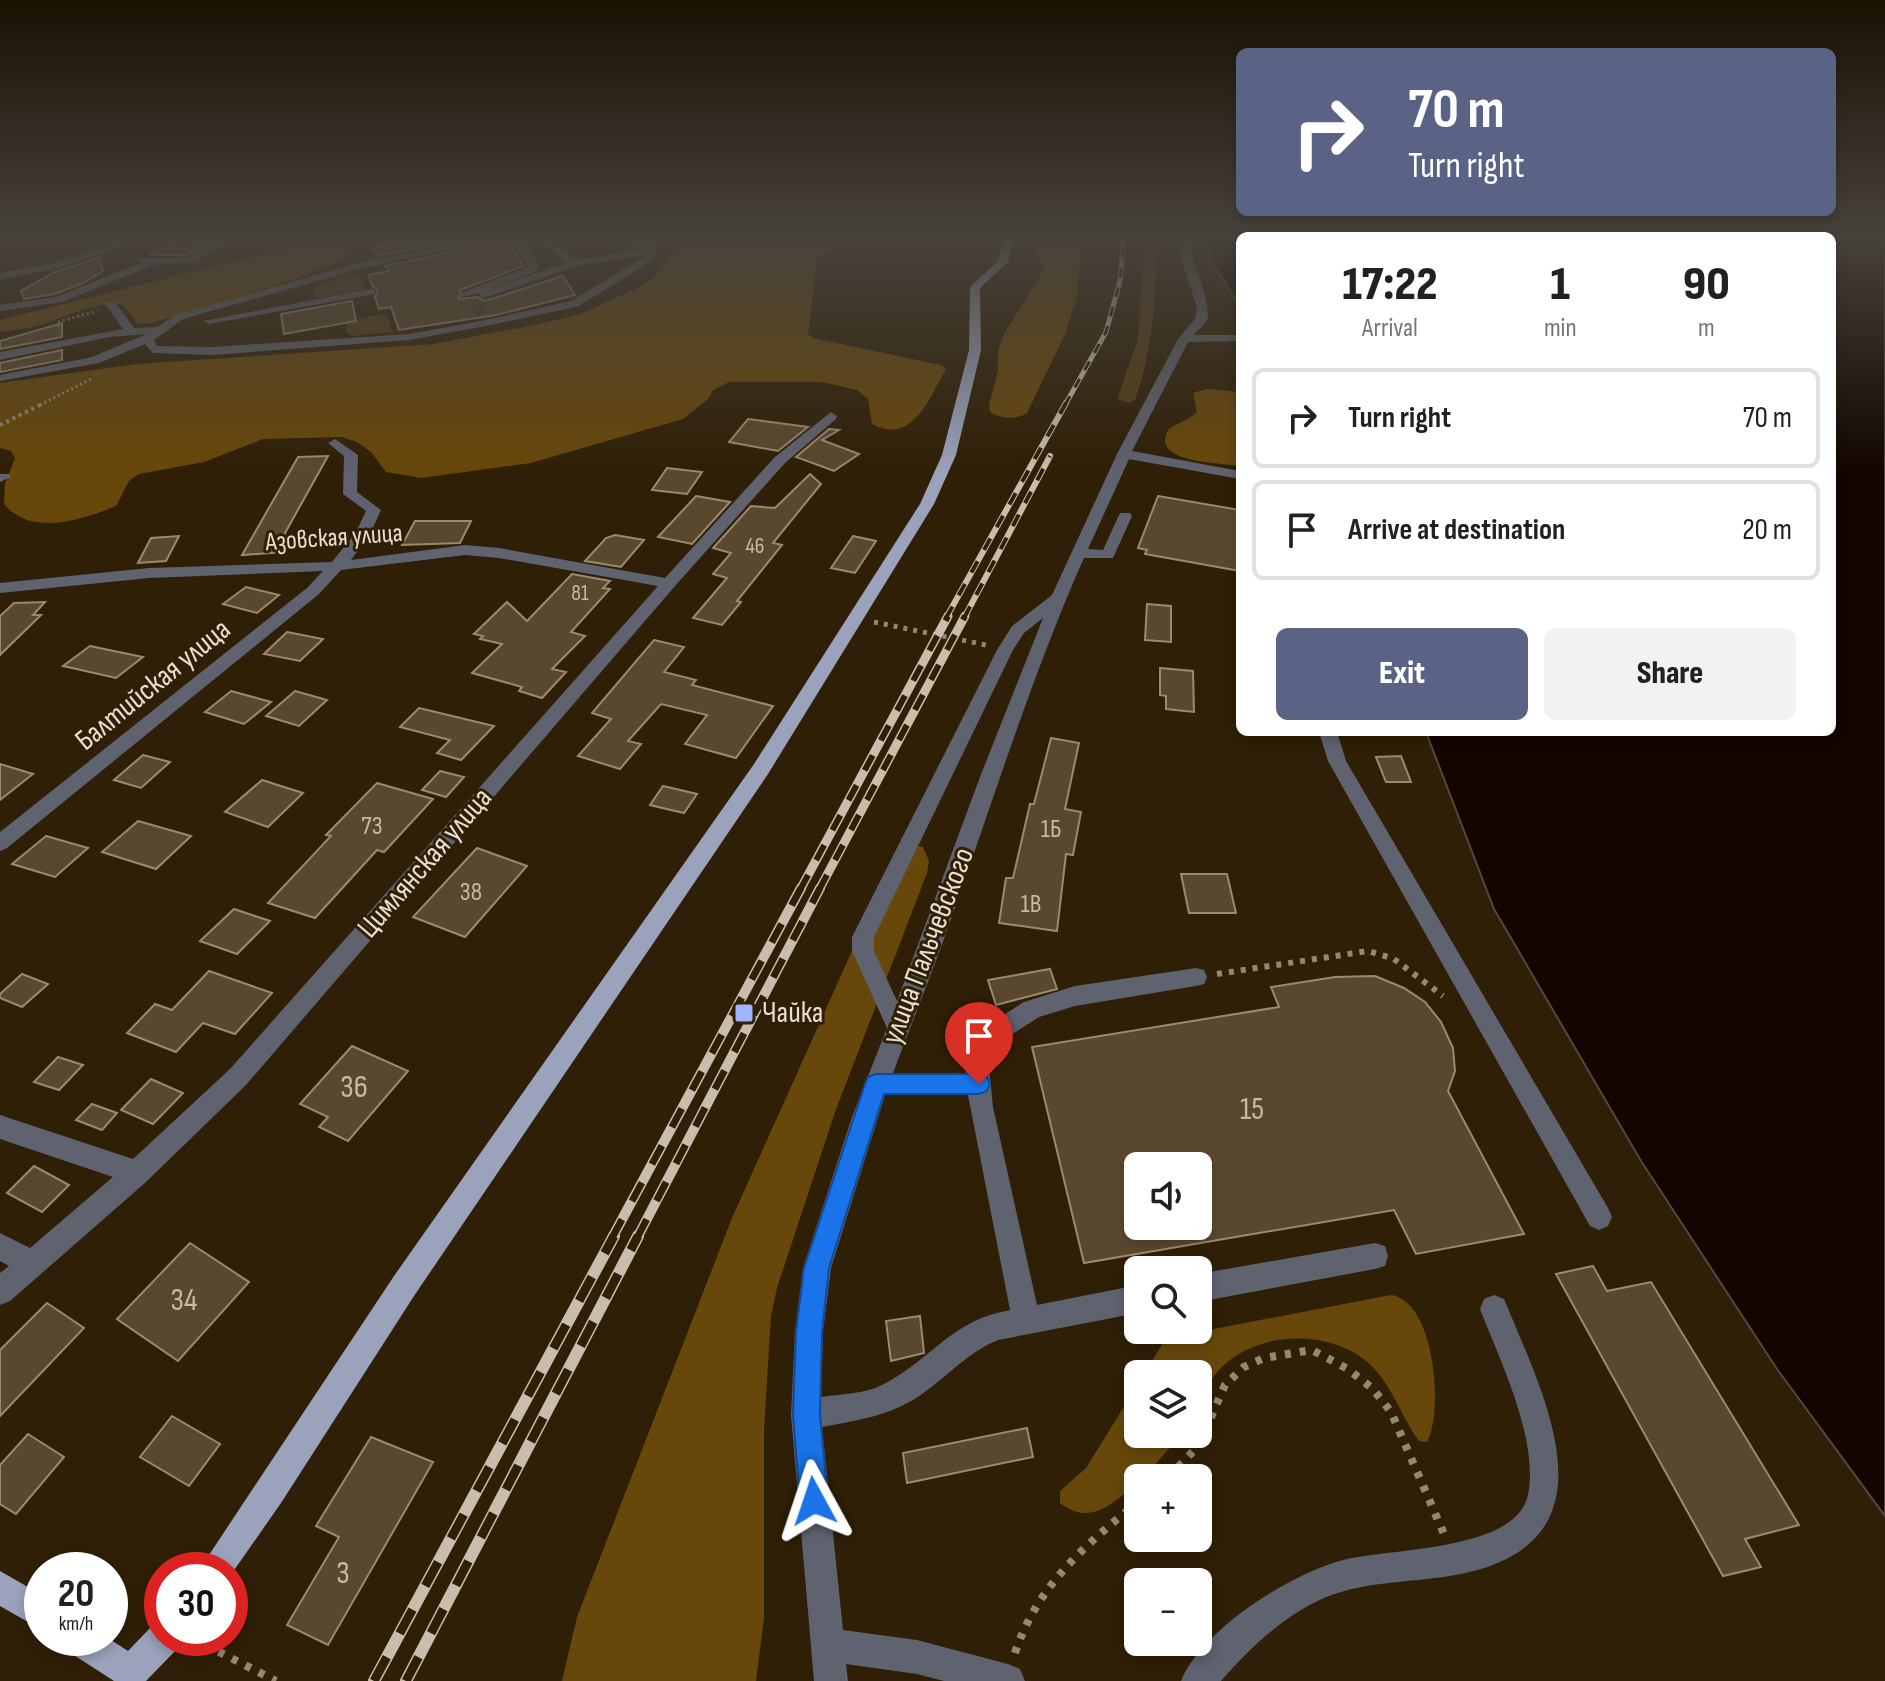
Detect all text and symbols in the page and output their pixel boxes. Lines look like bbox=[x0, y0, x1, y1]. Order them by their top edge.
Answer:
text: 70 m bbox=[1408, 77, 1505, 144]
icon: right bbox=[1276, 80, 1380, 184]
text: Turn right bbox=[1408, 145, 1525, 188]
text: 17:22 bbox=[1342, 256, 1438, 313]
text: 1 bbox=[1550, 256, 1570, 313]
text: 90 bbox=[1683, 256, 1730, 313]
text: Arrival bbox=[1362, 313, 1418, 344]
text: min bbox=[1544, 313, 1577, 344]
text: m bbox=[1698, 313, 1715, 344]
icon: right bbox=[1280, 396, 1324, 440]
text: Turn right bbox=[1348, 400, 1451, 436]
text: 70 m bbox=[1743, 400, 1792, 436]
icon: arrive bbox=[1280, 508, 1324, 552]
text: Arrive at destination bbox=[1348, 512, 1565, 548]
text: 20 m bbox=[1742, 512, 1792, 548]
street label: Азовская улица bbox=[263, 518, 404, 558]
house number: 46 bbox=[746, 533, 764, 560]
house number: 81 bbox=[571, 580, 589, 607]
street label: Балтийская улица bbox=[68, 611, 238, 759]
button: Exit bbox=[1276, 628, 1528, 720]
button: Share bbox=[1544, 628, 1796, 720]
street label: Цимлянская улица bbox=[350, 781, 500, 945]
house number: 73 bbox=[361, 811, 383, 842]
house number: 1Б bbox=[1041, 814, 1061, 845]
street label: улица Пальчевского bbox=[874, 843, 982, 1049]
house number: 38 bbox=[460, 877, 482, 908]
house number: 1В bbox=[1021, 889, 1041, 920]
place label: Чайка bbox=[762, 995, 823, 1031]
marker: Чайка bbox=[733, 1002, 755, 1024]
pin bbox=[945, 1002, 1013, 1084]
icon: arrive bbox=[957, 1014, 1001, 1058]
house number: 36 bbox=[340, 1068, 368, 1107]
house number: 15 bbox=[1240, 1090, 1264, 1129]
map controls bbox=[1124, 1152, 1212, 1656]
button: sound bbox=[1124, 1152, 1212, 1240]
button: search bbox=[1124, 1256, 1212, 1344]
house number: 34 bbox=[171, 1281, 197, 1320]
button: layers bbox=[1124, 1360, 1212, 1448]
position arrow bbox=[772, 1459, 856, 1543]
button: + bbox=[1124, 1464, 1212, 1552]
speed limit sign: 30 bbox=[144, 1552, 248, 1656]
house number: 3 bbox=[336, 1554, 350, 1593]
button: − bbox=[1124, 1568, 1212, 1656]
text: 20 bbox=[58, 1570, 94, 1618]
text: km/h bbox=[59, 1612, 93, 1636]

